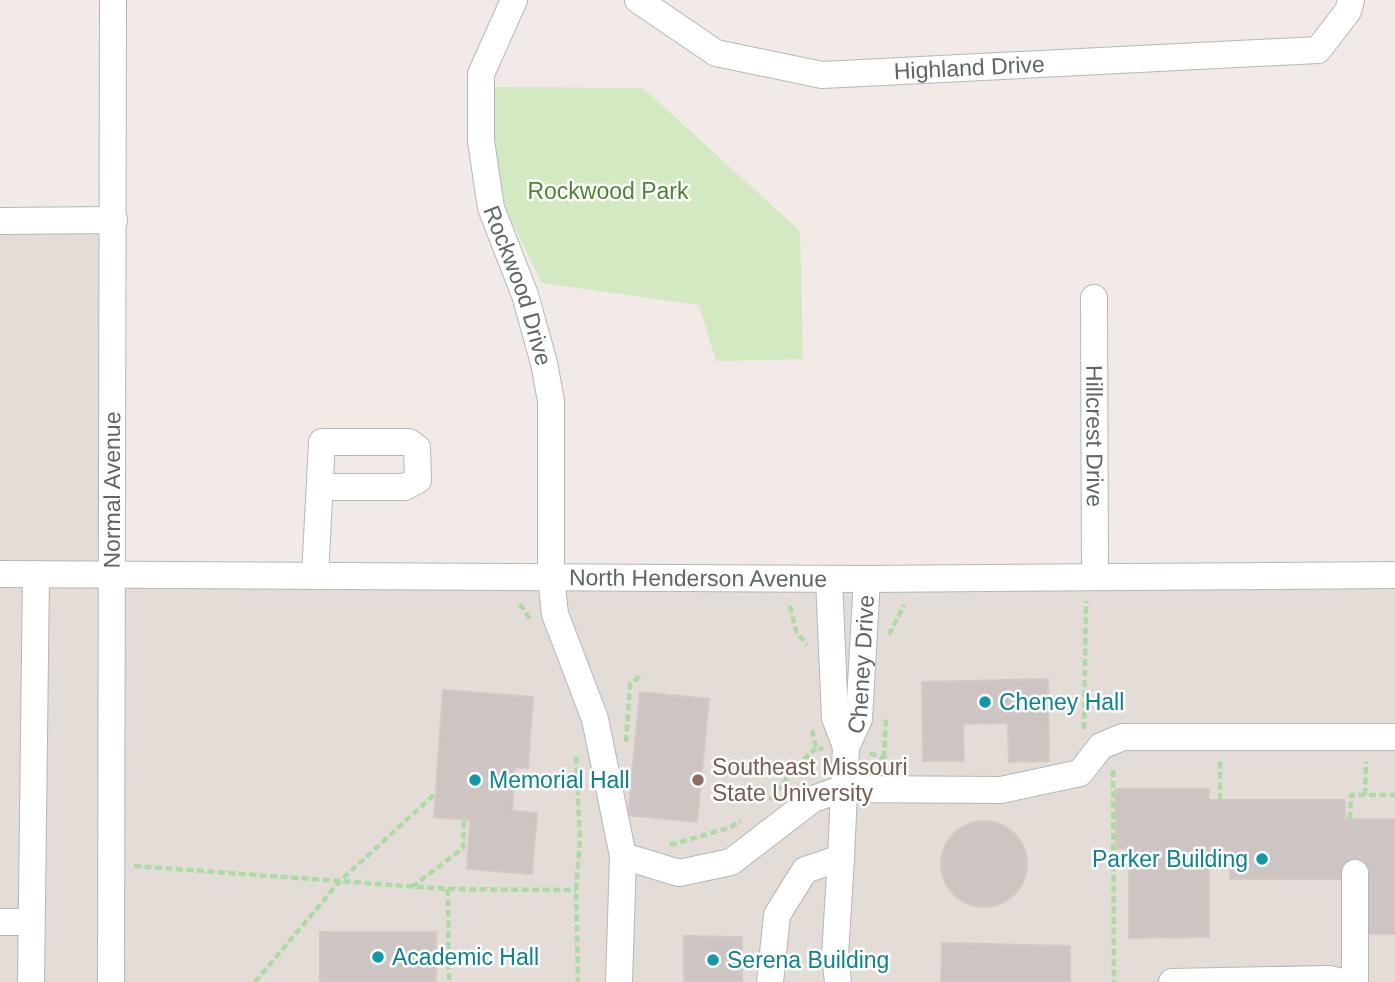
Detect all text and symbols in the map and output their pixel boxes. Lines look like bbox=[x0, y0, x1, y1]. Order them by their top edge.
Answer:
street label: Highland Drive bbox=[893, 51, 1045, 84]
park label: Rockwood Park bbox=[527, 178, 689, 204]
street label: Rockwood Drive bbox=[478, 202, 557, 368]
street label: Hillcrest Drive bbox=[1081, 365, 1108, 507]
street label: Normal Avenue bbox=[99, 412, 125, 568]
street label: North Henderson Avenue bbox=[569, 564, 827, 592]
street label: Cheney Drive bbox=[841, 594, 879, 738]
place label: Cheney Hall bbox=[999, 689, 1124, 715]
marker: Cheney Hall bbox=[977, 694, 993, 710]
place label: Southeast Missouri State University bbox=[712, 754, 908, 806]
place label: Memorial Hall bbox=[489, 767, 630, 793]
marker: Memorial Hall bbox=[467, 772, 483, 788]
marker: Southeast Missouri State University bbox=[690, 772, 706, 788]
place label: Parker Building bbox=[1092, 846, 1248, 872]
marker: Parker Building bbox=[1254, 851, 1270, 867]
place label: Academic Hall bbox=[392, 944, 539, 970]
place label: Serena Building bbox=[727, 947, 889, 973]
marker: Academic Hall bbox=[370, 949, 386, 965]
marker: Serena Building bbox=[705, 952, 721, 968]

